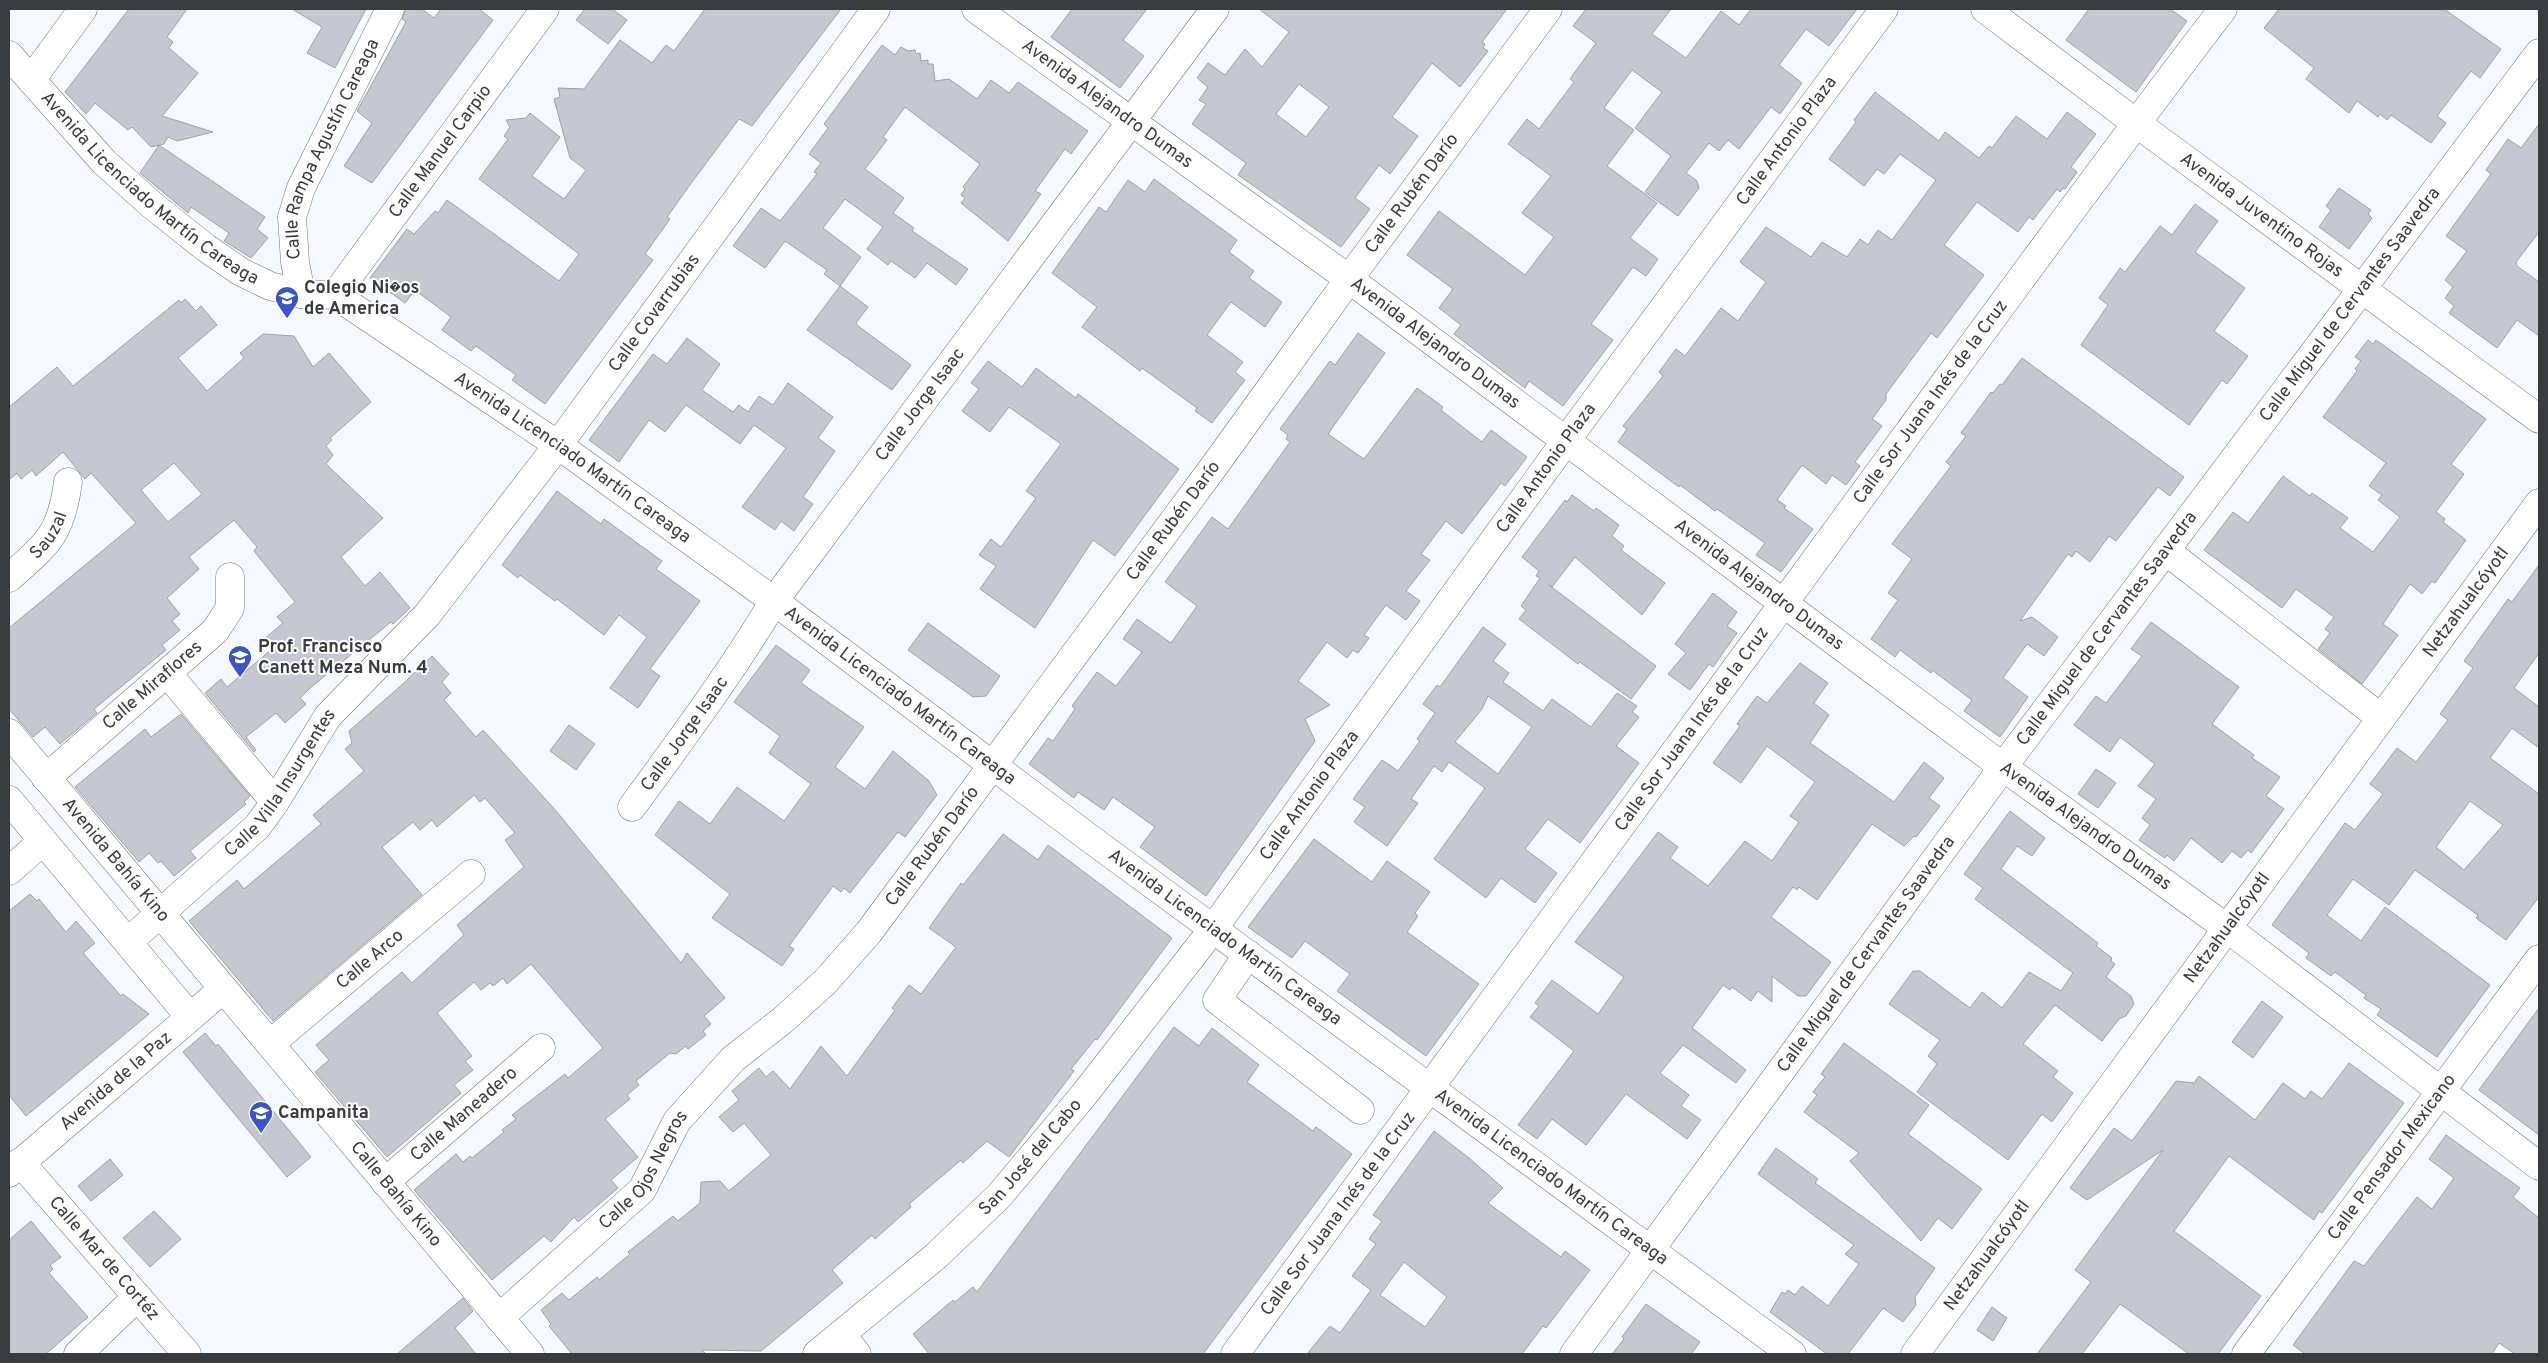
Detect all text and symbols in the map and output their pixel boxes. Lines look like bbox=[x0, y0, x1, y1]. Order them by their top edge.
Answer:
street label: Avenida Alejandro Dumas bbox=[1017, 34, 1198, 174]
street label: Calle Rampa Agustín Careaga bbox=[280, 35, 385, 260]
street label: Calle Antonio Plaza bbox=[1731, 72, 1842, 211]
street label: Calle Manuel Carpio bbox=[384, 80, 497, 223]
street label: Avenida Licenciado Martín Careaga bbox=[35, 87, 262, 290]
street label: Calle Rubén Darío bbox=[1360, 129, 1464, 258]
street label: Avenida Juventino Rojas bbox=[2175, 147, 2348, 283]
street label: Calle Miguel de Cervantes Saavedra bbox=[2254, 183, 2446, 427]
street label: Calle Covarrubias bbox=[603, 249, 705, 377]
street label: Avenida Alejandro Dumas bbox=[1346, 272, 1525, 414]
place label: Colegio Ni�os de America bbox=[304, 277, 419, 321]
school or university icon: Colegio Ni�os de America bbox=[274, 285, 300, 319]
street label: Calle Sor Juana Inés de la Cruz bbox=[1848, 295, 2013, 509]
street label: Calle Jorge Isaac bbox=[870, 343, 970, 466]
street label: Avenida Licenciado Martín Careaga bbox=[449, 367, 695, 549]
street label: Calle Antonio Plaza bbox=[1491, 399, 1601, 538]
street label: Calle Rubén Darío bbox=[1121, 456, 1226, 586]
street label: Calle Miguel de Cervantes Saavedra bbox=[2011, 507, 2202, 751]
street label: Sauzal bbox=[25, 509, 73, 565]
street label: Avenida Alejandro Dumas bbox=[1669, 514, 1849, 656]
street label: Netzahualcóyotl bbox=[2418, 542, 2514, 662]
street label: Avenida Licenciado Martín Careaga bbox=[779, 601, 1021, 790]
street label: Calle Sor Juana Inés de la Cruz bbox=[1610, 622, 1774, 836]
street label: Calle Miraflores bbox=[98, 636, 207, 735]
place label: Prof. Francisco Canett Meza Num. 4 bbox=[258, 636, 428, 680]
school or university icon: Prof. Francisco Canett Meza Num. 4 bbox=[227, 644, 253, 678]
street label: Calle Jorge Isaac bbox=[636, 672, 734, 796]
street label: Calle Villa Insurgentes bbox=[220, 703, 341, 862]
street label: Calle Antonio Plaza bbox=[1255, 726, 1364, 865]
street label: Avenida Alejandro Dumas bbox=[1995, 757, 2176, 896]
street label: Calle Rubén Darío bbox=[880, 782, 985, 911]
street label: Avenida Bahía Kino bbox=[57, 793, 175, 927]
street label: Calle Miguel de Cervantes Saavedra bbox=[1772, 831, 1960, 1077]
street label: Avenida Licenciado Martín Careaga bbox=[1103, 844, 1346, 1031]
street label: Netzahualcóyotl bbox=[2179, 868, 2275, 988]
street label: Calle Arco bbox=[331, 924, 409, 995]
street label: Avenida de la Paz bbox=[55, 1026, 177, 1136]
street label: Calle Maneadero bbox=[405, 1062, 522, 1167]
street label: Calle Pensador Mexicano bbox=[2323, 1069, 2461, 1245]
street label: Avenida Licenciado Martín Careaga bbox=[1430, 1084, 1673, 1271]
street label: San José del Cabo bbox=[974, 1094, 1087, 1221]
school or university icon: Campanita bbox=[248, 1100, 274, 1134]
place label: Campanita bbox=[278, 1102, 369, 1125]
street label: Calle Ojos Negros bbox=[594, 1105, 693, 1235]
street label: Calle Sor Juana Inés de la Cruz bbox=[1255, 1107, 1421, 1321]
street label: Calle Bahía Kino bbox=[345, 1137, 447, 1252]
street label: Calle Mar de Cortéz bbox=[44, 1191, 164, 1326]
street label: Netzahualcóyotl bbox=[1939, 1196, 2035, 1316]

